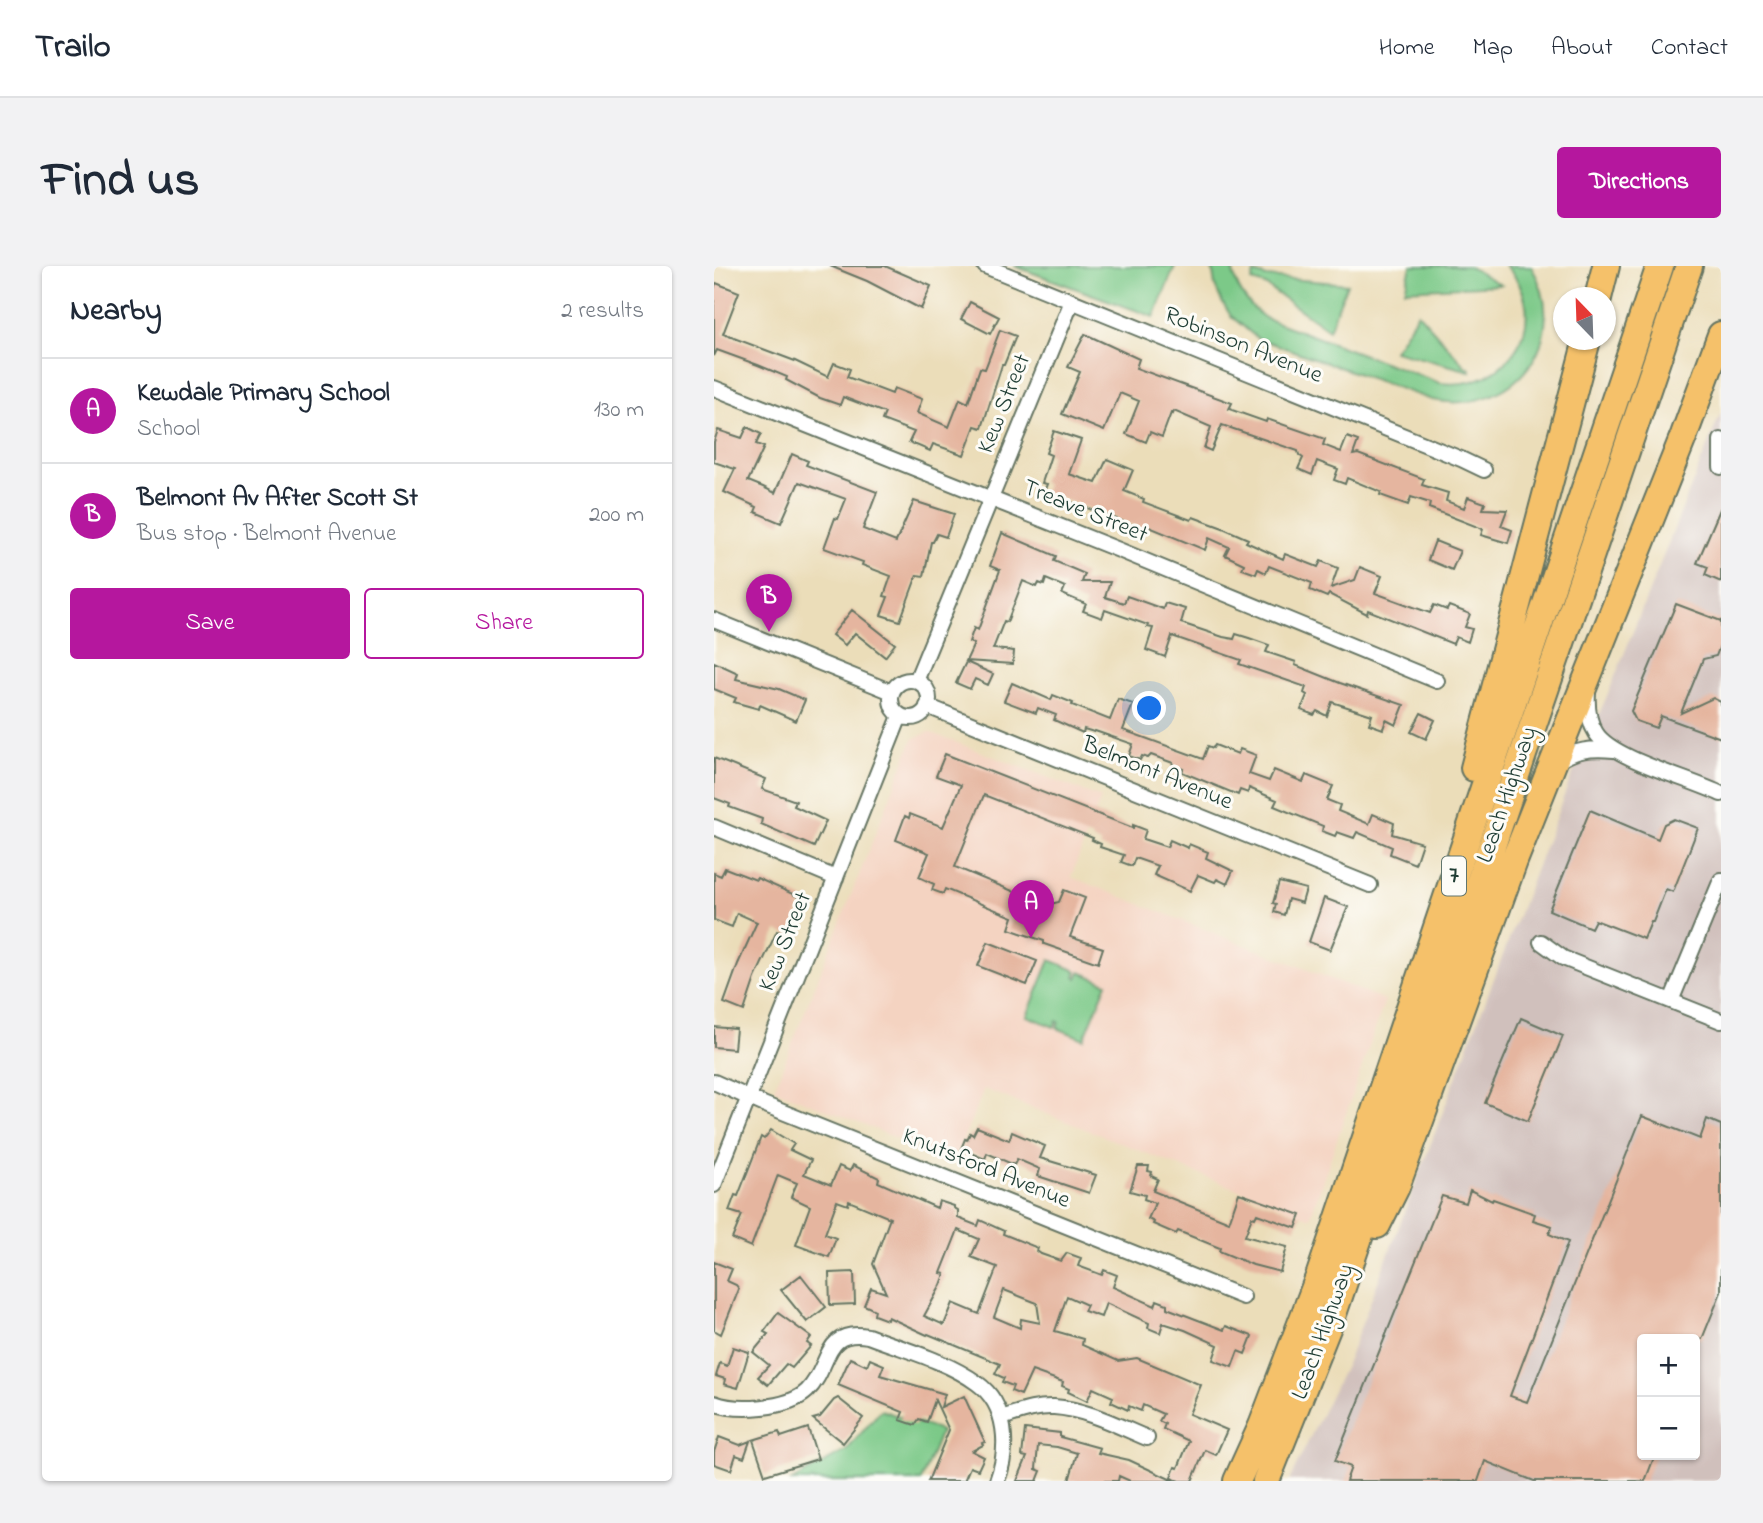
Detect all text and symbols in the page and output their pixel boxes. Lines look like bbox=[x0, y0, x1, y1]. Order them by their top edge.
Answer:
text: Trailo bbox=[35, 24, 111, 72]
text: Home bbox=[1379, 31, 1435, 66]
text: Map bbox=[1473, 31, 1513, 66]
text: About bbox=[1551, 31, 1613, 66]
text: Contact bbox=[1651, 31, 1728, 66]
text: Find us bbox=[42, 146, 199, 218]
button: Directions bbox=[1557, 147, 1721, 218]
north arrow bbox=[1553, 287, 1616, 350]
text: Nearby bbox=[70, 290, 162, 334]
text: 2 results bbox=[561, 295, 644, 328]
street label: Robinson Avenue bbox=[1158, 298, 1328, 394]
street label: Kew Street bbox=[969, 349, 1041, 459]
text: Kewdale Primary School bbox=[137, 375, 390, 413]
text: A bbox=[86, 394, 100, 427]
text: 130 m bbox=[594, 394, 644, 427]
text: School bbox=[137, 413, 200, 446]
street label: Treave Street bbox=[1017, 471, 1153, 553]
text: Belmont Av After Scott St bbox=[137, 480, 418, 518]
text: B bbox=[85, 499, 101, 532]
text: 200 m bbox=[589, 499, 644, 532]
text: Bus stop · Belmont Avenue bbox=[137, 518, 396, 551]
pin: B bbox=[746, 574, 792, 632]
button: Save bbox=[70, 588, 350, 659]
button: Share bbox=[364, 588, 644, 659]
your location bbox=[1132, 691, 1166, 725]
street label: Leach Highway bbox=[1468, 722, 1549, 868]
street label: Belmont Avenue bbox=[1075, 727, 1238, 820]
road number: 7 bbox=[1442, 856, 1466, 896]
pin: A bbox=[1008, 880, 1054, 938]
street label: Kew Street bbox=[750, 887, 822, 997]
street label: Knutsford Avenue bbox=[897, 1119, 1075, 1219]
street label: Leach Highway bbox=[1283, 1259, 1366, 1405]
map controls bbox=[1637, 1334, 1700, 1460]
button: + bbox=[1637, 1334, 1700, 1397]
button: − bbox=[1637, 1397, 1700, 1460]

